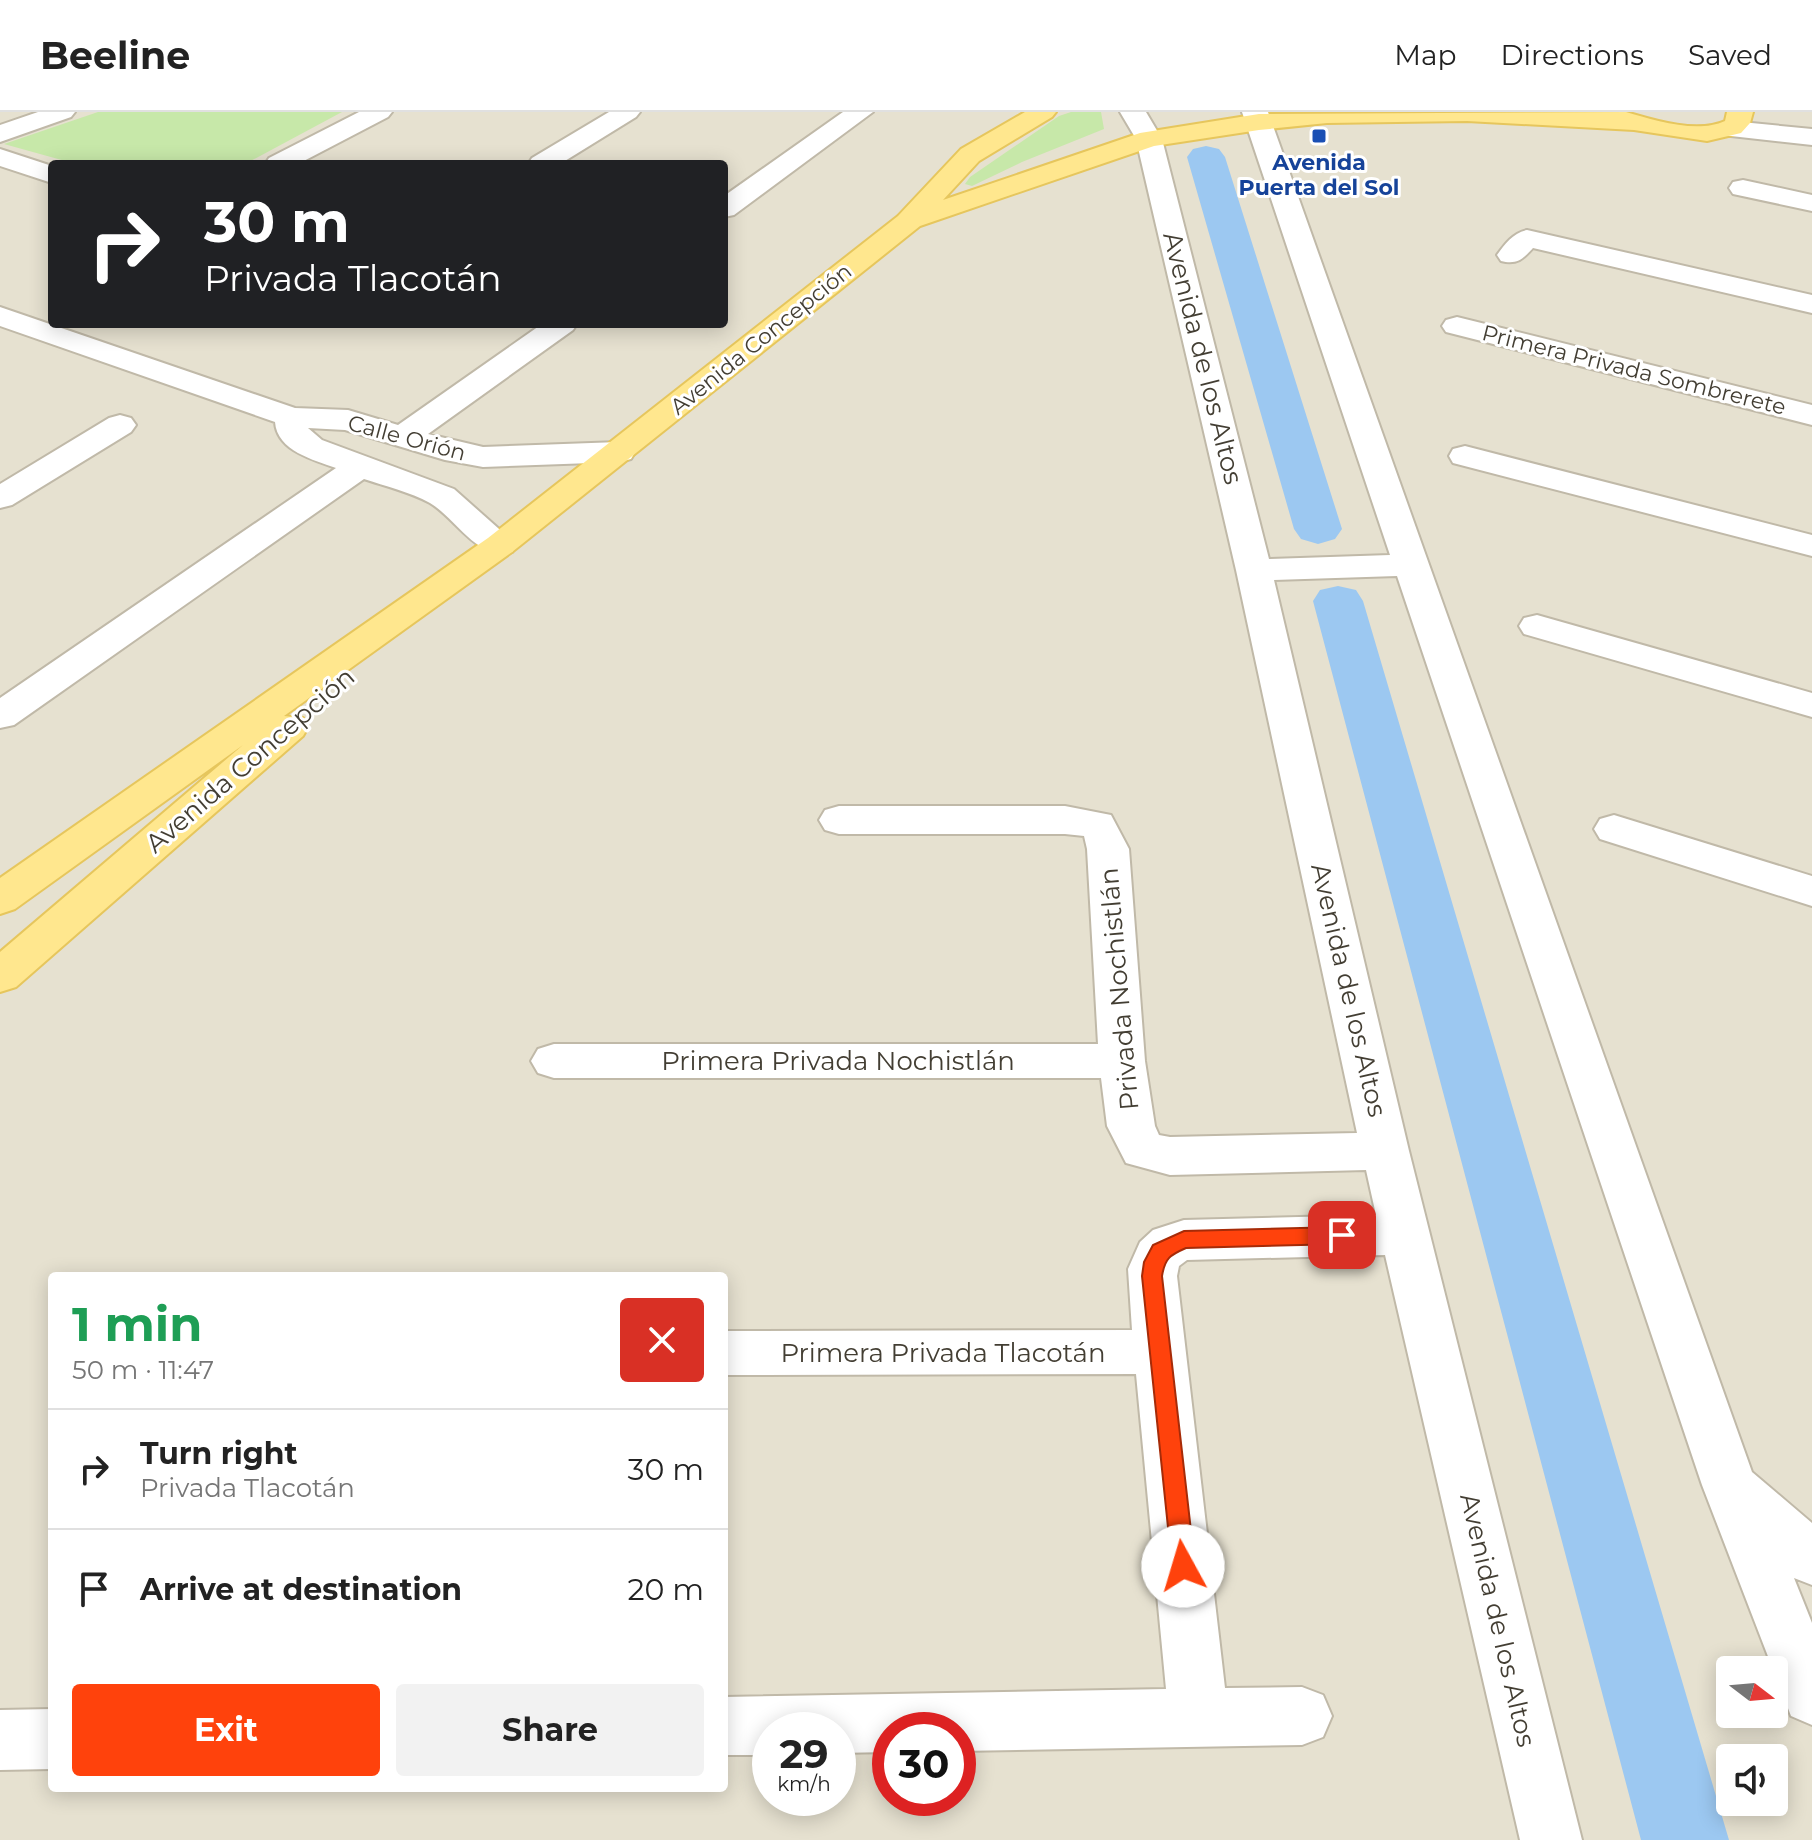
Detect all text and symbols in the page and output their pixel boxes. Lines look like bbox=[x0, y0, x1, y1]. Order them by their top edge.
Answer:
text: Beeline bbox=[40, 32, 190, 79]
text: Map bbox=[1394, 38, 1456, 72]
text: Directions bbox=[1500, 38, 1644, 72]
text: Saved bbox=[1688, 38, 1772, 72]
marker: Avenida Puerta del Sol bbox=[1310, 127, 1328, 145]
place label: Avenida Puerta del Sol bbox=[1239, 149, 1399, 201]
text: 30 m bbox=[204, 188, 350, 256]
icon: right bbox=[72, 192, 176, 296]
street label: Avenida de los Altos bbox=[1156, 228, 1250, 488]
text: Privada Tlacotán bbox=[204, 256, 502, 300]
street label: Avenida Concepción bbox=[665, 258, 857, 420]
street label: Primera Privada Sombrerete bbox=[1479, 319, 1789, 421]
street label: Calle Orión bbox=[345, 409, 469, 467]
street label: Avenida Concepción bbox=[139, 661, 361, 859]
street label: Avenida de los Altos bbox=[1304, 860, 1394, 1120]
street label: Privada Nochistlán bbox=[1092, 866, 1146, 1112]
street label: Primera Privada Nochistlán bbox=[661, 1045, 1015, 1077]
pin bbox=[1308, 1201, 1376, 1269]
icon: arrive bbox=[1320, 1213, 1364, 1257]
text: 1 min bbox=[72, 1295, 202, 1353]
button: close bbox=[620, 1298, 704, 1382]
street label: Primera Privada Tlacotán bbox=[780, 1337, 1106, 1369]
text: 50 m · 11:47 bbox=[72, 1354, 214, 1386]
text: Turn right bbox=[140, 1435, 297, 1472]
icon: right bbox=[72, 1447, 116, 1491]
text: 30 m bbox=[628, 1451, 704, 1488]
text: Privada Tlacotán bbox=[140, 1472, 355, 1504]
street label: Avenida de los Altos bbox=[1453, 1490, 1543, 1750]
position arrow bbox=[1141, 1524, 1225, 1608]
icon: arrive bbox=[72, 1567, 116, 1611]
text: Arrive at destination bbox=[140, 1571, 462, 1608]
text: 20 m bbox=[627, 1571, 704, 1608]
north arrow bbox=[1716, 1656, 1788, 1728]
map controls bbox=[1716, 1656, 1788, 1816]
button: Exit bbox=[72, 1684, 380, 1776]
button: Share bbox=[396, 1684, 704, 1776]
speed limit sign: 30 bbox=[872, 1712, 976, 1816]
text: 29 bbox=[779, 1729, 829, 1778]
button: sound bbox=[1716, 1744, 1788, 1816]
text: km/h bbox=[777, 1772, 831, 1796]

